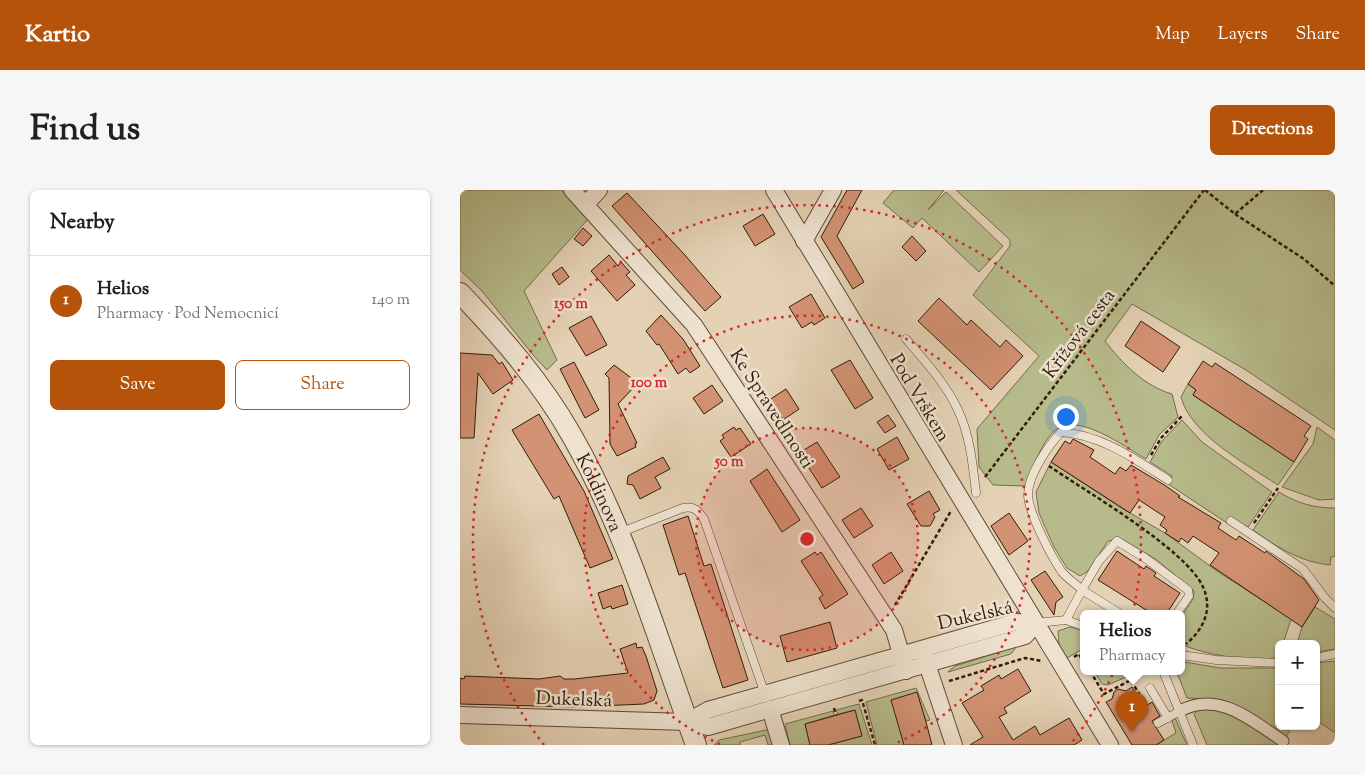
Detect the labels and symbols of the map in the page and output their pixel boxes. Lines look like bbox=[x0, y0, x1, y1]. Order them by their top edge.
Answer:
street label: Křížová cesta bbox=[1037, 284, 1123, 385]
text: 150 m bbox=[554, 294, 588, 315]
street label: Ke Spravedlnosti bbox=[722, 344, 820, 475]
street label: Pod Vrškem bbox=[882, 349, 956, 448]
text: 100 m bbox=[631, 373, 668, 394]
your location bbox=[1053, 404, 1079, 430]
street label: Koldinova bbox=[568, 449, 628, 537]
text: 50 m bbox=[714, 452, 744, 473]
centre of rings bbox=[798, 530, 816, 548]
street label: Dukelská bbox=[935, 595, 1016, 638]
street label: Dukelská bbox=[535, 686, 613, 715]
pin: 1 bbox=[1116, 691, 1148, 732]

